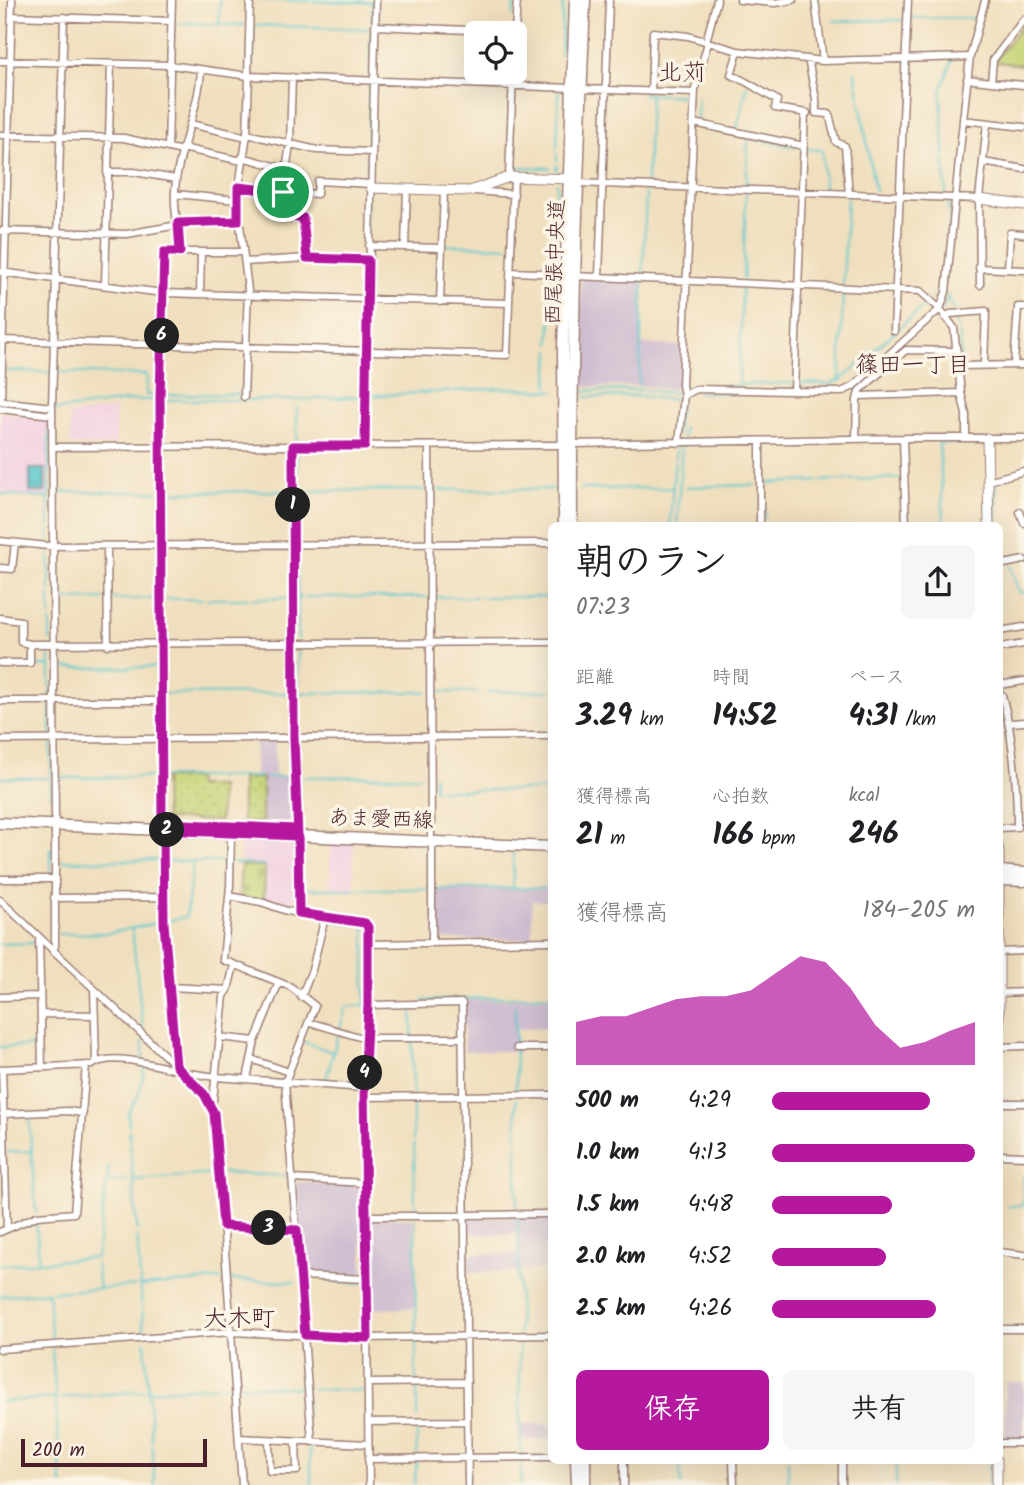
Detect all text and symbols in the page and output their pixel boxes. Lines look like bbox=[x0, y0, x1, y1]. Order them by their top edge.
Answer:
map controls bbox=[464, 21, 527, 84]
button: locate bbox=[464, 21, 527, 84]
district label: 北苅 bbox=[658, 54, 706, 93]
pin bbox=[253, 162, 313, 222]
icon: arrive bbox=[264, 173, 302, 211]
street label: 西尾張中央道 bbox=[537, 198, 575, 326]
pin: 6 bbox=[144, 318, 180, 354]
text: 6 bbox=[156, 320, 167, 350]
district label: 篠田一丁目 bbox=[856, 348, 971, 384]
pin: 1 bbox=[276, 488, 310, 522]
text: 1 bbox=[290, 489, 295, 519]
text: 朝のラン bbox=[576, 534, 728, 594]
button: share bbox=[901, 545, 975, 619]
text: 07:23 bbox=[576, 590, 630, 626]
text: 距離 bbox=[576, 663, 614, 693]
text: 時間 bbox=[712, 663, 750, 693]
text: ペース bbox=[849, 663, 905, 693]
text: 3.29 bbox=[576, 693, 632, 741]
text: 14:52 bbox=[712, 693, 778, 741]
text: 4:31 bbox=[849, 693, 898, 741]
text: km bbox=[632, 705, 664, 735]
text: /km bbox=[898, 705, 936, 735]
text: kcal bbox=[849, 781, 880, 811]
text: 獲得標高 bbox=[576, 782, 652, 812]
text: 心拍数 bbox=[712, 782, 769, 812]
street label: あま愛西線 bbox=[328, 802, 434, 838]
text: 246 bbox=[849, 811, 899, 859]
pin: 2 bbox=[150, 812, 184, 848]
text: 21 bbox=[576, 812, 603, 860]
text: 166 bbox=[712, 812, 754, 860]
text: 2 bbox=[161, 814, 172, 844]
text: m bbox=[603, 824, 625, 854]
text: bpm bbox=[754, 824, 796, 854]
text: 184–205 m bbox=[862, 893, 975, 929]
text: 獲得標高 bbox=[576, 896, 668, 932]
pin: 4 bbox=[348, 1056, 382, 1090]
text: 4 bbox=[359, 1057, 370, 1087]
text: 500 m bbox=[576, 1083, 639, 1119]
text: 4:29 bbox=[688, 1083, 731, 1119]
text: 1.0 km bbox=[576, 1135, 639, 1171]
text: 4:13 bbox=[688, 1135, 727, 1171]
text: 1.5 km bbox=[576, 1187, 639, 1223]
text: 4:48 bbox=[688, 1187, 733, 1223]
pin: 3 bbox=[252, 1210, 286, 1246]
text: 3 bbox=[263, 1212, 274, 1242]
text: 2.0 km bbox=[576, 1239, 646, 1275]
text: 4:52 bbox=[688, 1239, 732, 1275]
text: 2.5 km bbox=[576, 1291, 646, 1327]
text: 4:26 bbox=[688, 1291, 732, 1327]
district label: 大木町 bbox=[203, 1300, 275, 1339]
button: 保存 bbox=[576, 1370, 769, 1450]
button: 共有 bbox=[783, 1370, 975, 1450]
scale bar bbox=[21, 1436, 206, 1468]
text: 200 m bbox=[32, 1436, 85, 1466]

